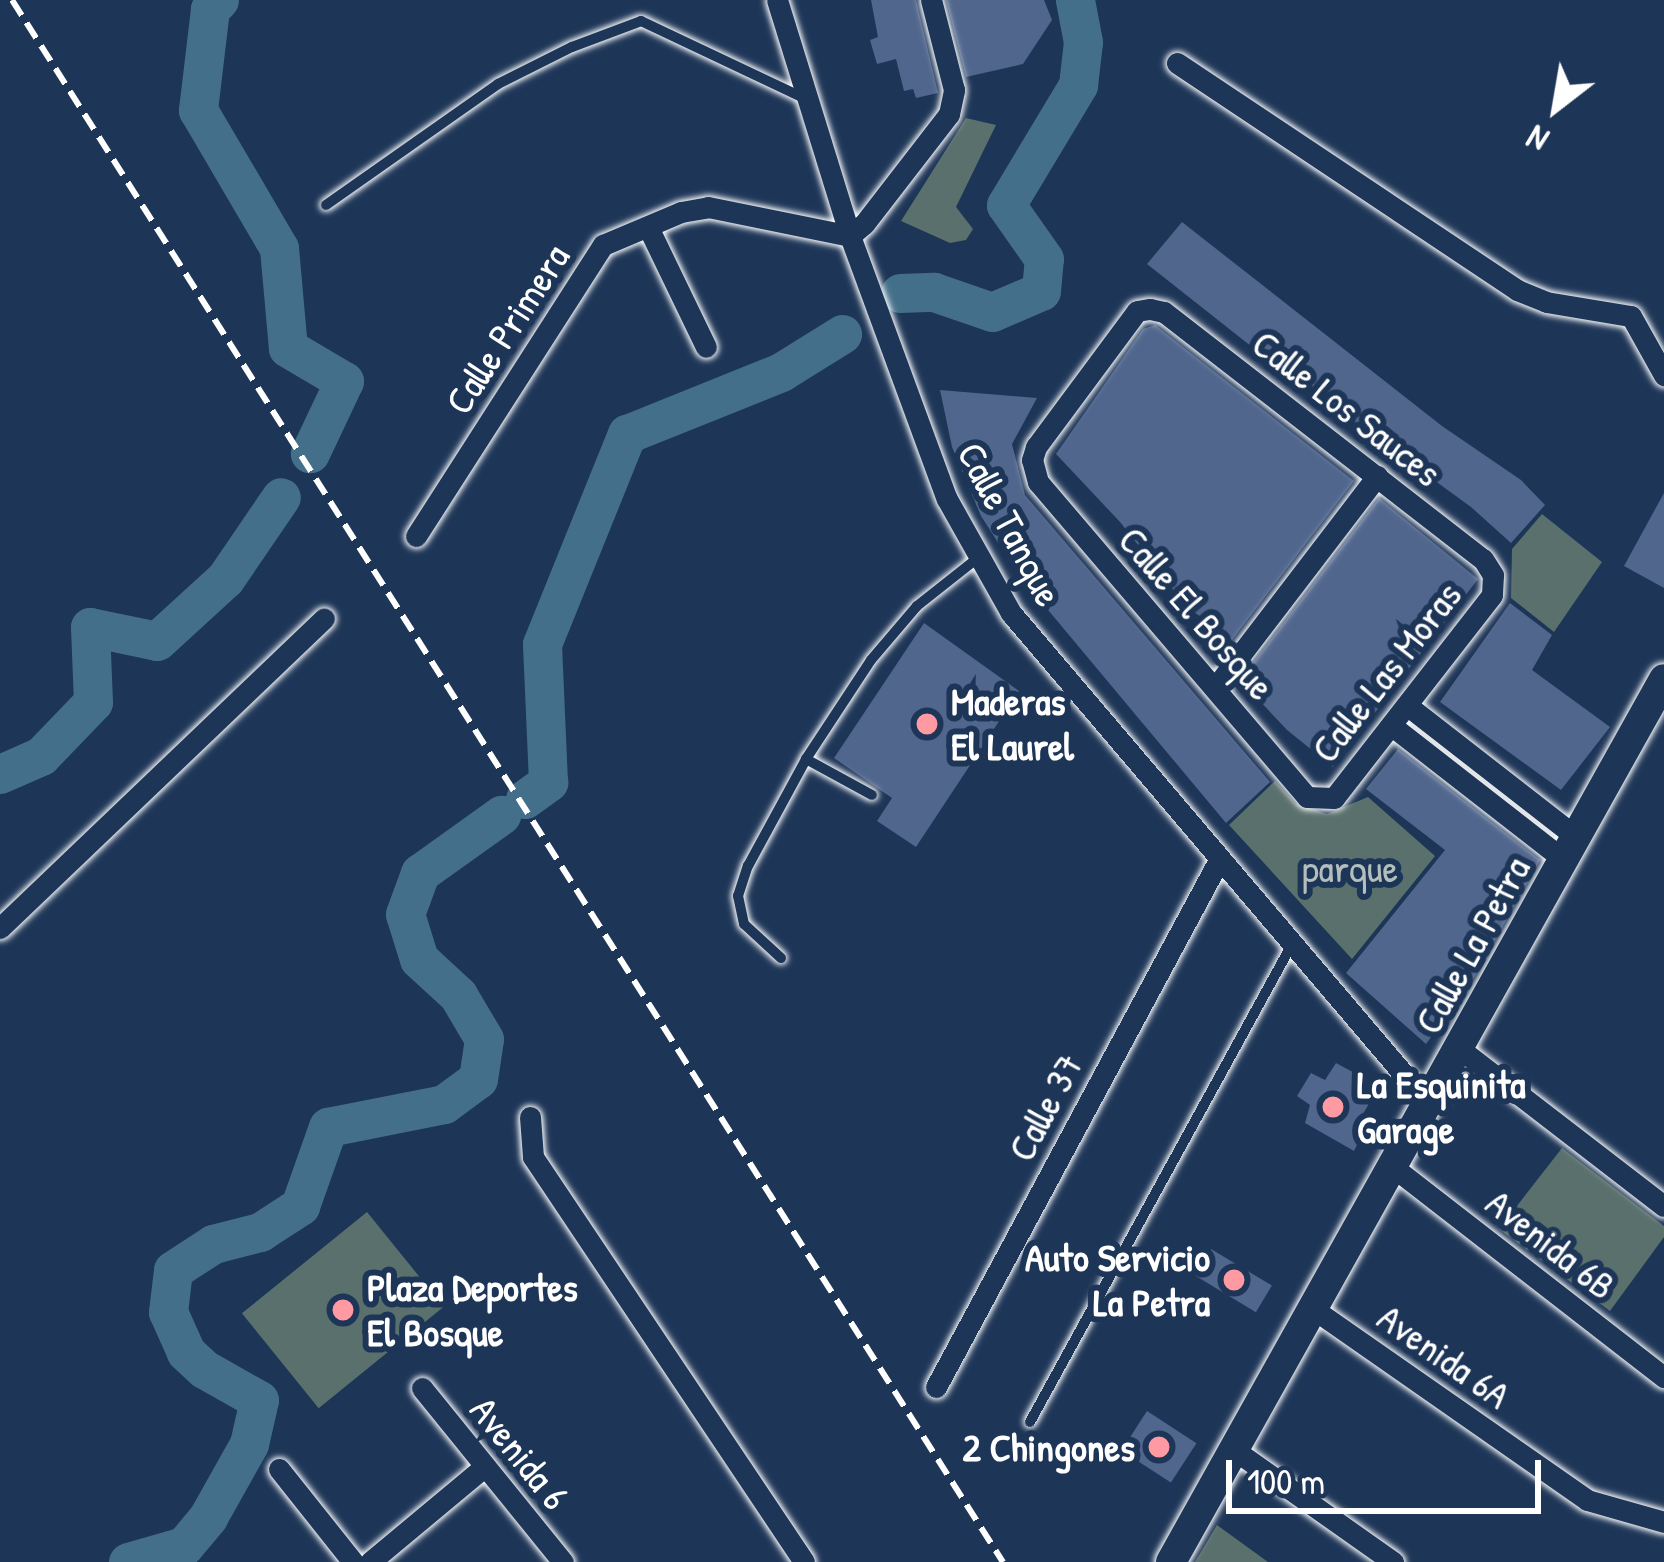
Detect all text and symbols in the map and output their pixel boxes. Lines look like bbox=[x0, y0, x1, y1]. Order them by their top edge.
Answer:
north arrow bbox=[1496, 48, 1616, 168]
text: N bbox=[1519, 115, 1556, 162]
street label: Calle Primera bbox=[435, 235, 579, 423]
street label: Calle Los Sauces bbox=[1243, 320, 1451, 496]
street label: Calle Tanque bbox=[947, 434, 1073, 614]
street label: Calle El Bosque bbox=[1109, 517, 1285, 709]
street label: Calle Las Moras bbox=[1301, 572, 1471, 772]
place label: Maderas El Laurel bbox=[951, 679, 1074, 770]
marker: Maderas El Laurel bbox=[914, 711, 940, 737]
park label: parque bbox=[1302, 845, 1398, 891]
street label: Calle La Petra bbox=[1404, 848, 1540, 1042]
street label: Calle 37 bbox=[997, 1045, 1093, 1169]
place label: La Esquinita Garage bbox=[1357, 1062, 1525, 1153]
marker: La Esquinita Garage bbox=[1320, 1094, 1346, 1120]
street label: Avenida 6B bbox=[1477, 1179, 1625, 1309]
place label: Auto Servicio La Petra bbox=[1025, 1235, 1210, 1326]
place label: Plaza Deportes El Bosque bbox=[367, 1265, 578, 1356]
marker: Auto Servicio La Petra bbox=[1221, 1267, 1247, 1293]
street label: Avenida 6A bbox=[1369, 1294, 1519, 1418]
marker: Plaza Deportes El Bosque bbox=[330, 1297, 356, 1323]
street label: Avenida 6 bbox=[460, 1387, 580, 1519]
place label: 2 Chingones bbox=[962, 1424, 1135, 1470]
marker: 2 Chingones bbox=[1146, 1434, 1172, 1460]
scale bar bbox=[1232, 1436, 1547, 1510]
text: 100 m bbox=[1247, 1456, 1325, 1505]

